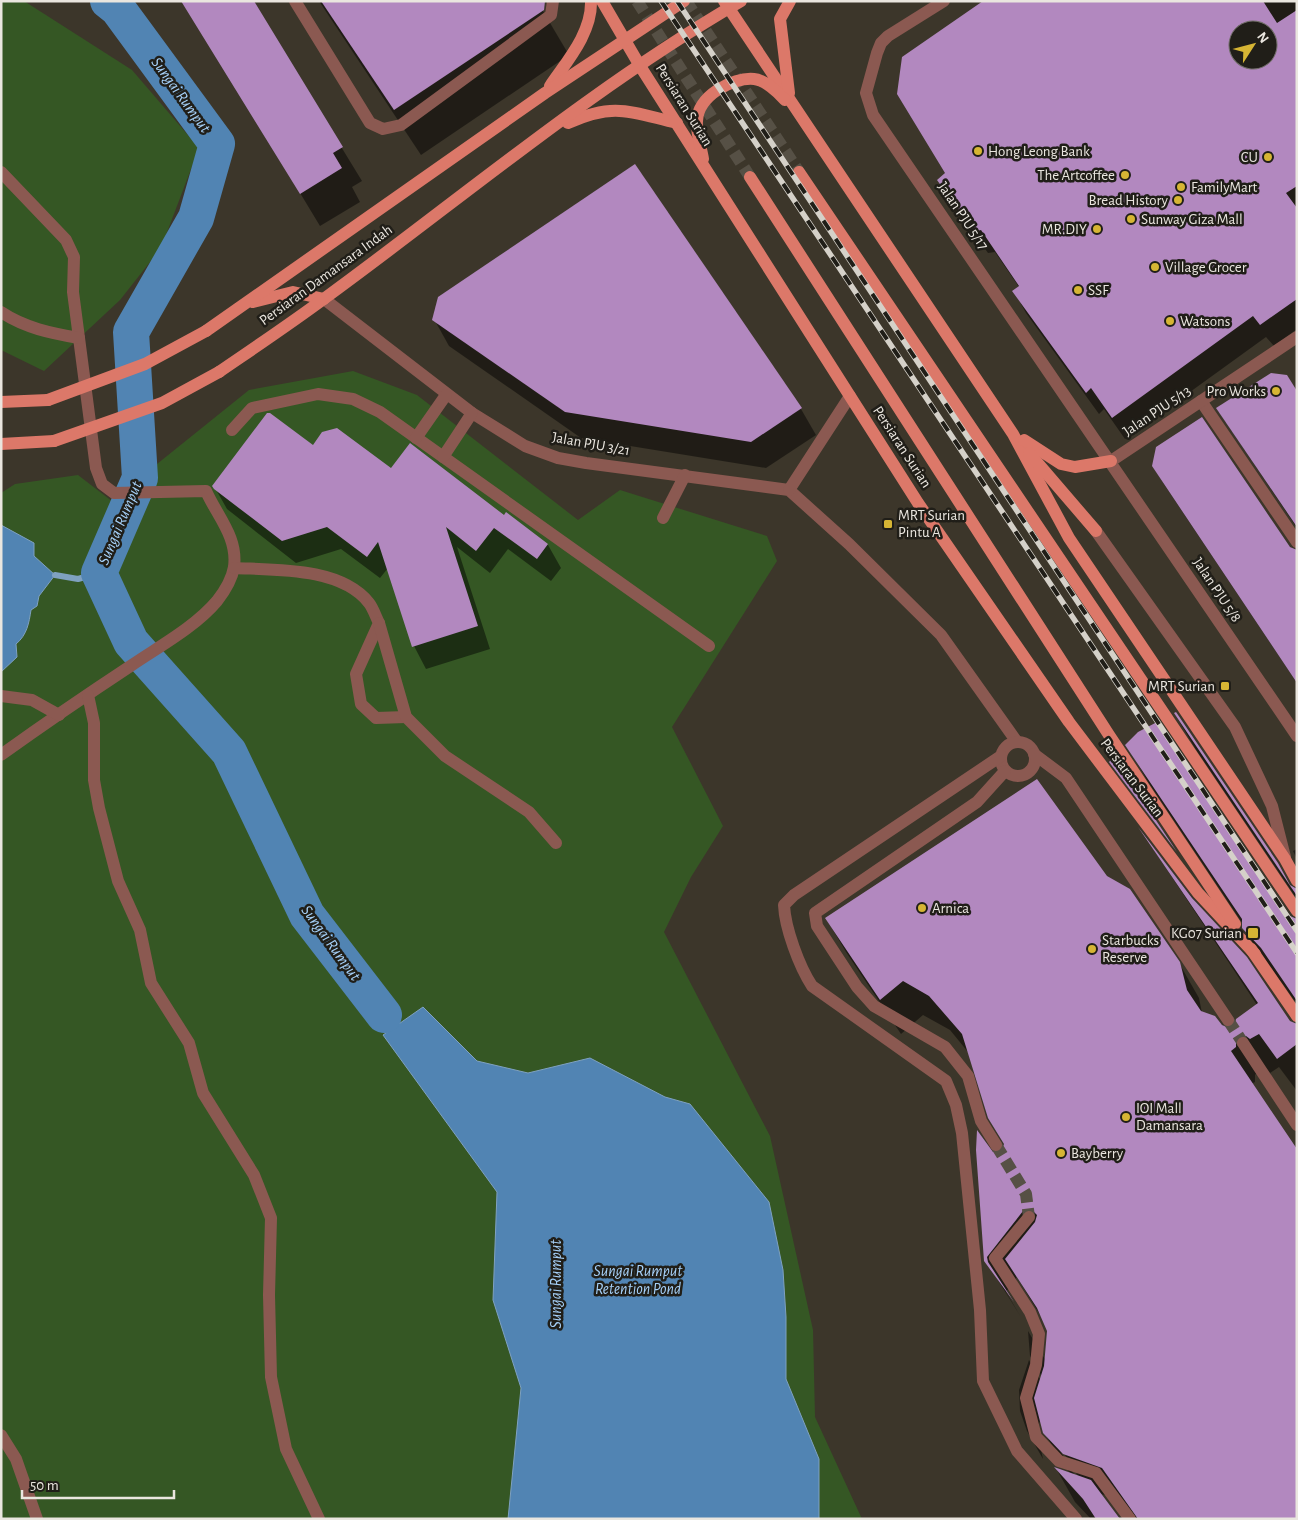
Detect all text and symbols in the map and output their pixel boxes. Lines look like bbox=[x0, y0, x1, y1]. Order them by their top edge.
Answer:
north arrow bbox=[1228, 20, 1278, 70]
text: N bbox=[1254, 30, 1271, 46]
water label: Sungai Rumput bbox=[148, 54, 214, 137]
street label: Persiaran Surian bbox=[653, 61, 715, 149]
place label: Hong Leong Bank bbox=[988, 144, 1090, 159]
marker: Hong Leong Bank bbox=[972, 145, 984, 157]
place label: CU bbox=[1241, 150, 1258, 165]
marker: CU bbox=[1262, 151, 1274, 163]
place label: The Artcoffee bbox=[1037, 168, 1115, 183]
marker: The Artcoffee bbox=[1119, 169, 1131, 181]
street label: Jalan PJU 5/17 bbox=[935, 179, 991, 253]
place label: FamilyMart bbox=[1191, 180, 1258, 195]
marker: FamilyMart bbox=[1175, 181, 1187, 193]
place label: Bread History bbox=[1089, 193, 1169, 208]
marker: Bread History bbox=[1172, 194, 1184, 206]
place label: Sunway Giza Mall bbox=[1141, 212, 1243, 227]
marker: Sunway Giza Mall bbox=[1125, 213, 1137, 225]
street label: Persiaran Damansara Indah bbox=[257, 222, 395, 328]
place label: MR.DIY bbox=[1042, 222, 1087, 237]
marker: MR.DIY bbox=[1091, 223, 1103, 235]
place label: Village Grocer bbox=[1165, 260, 1247, 275]
marker: Village Grocer bbox=[1149, 261, 1161, 273]
place label: SSF bbox=[1088, 283, 1109, 298]
marker: SSF bbox=[1072, 284, 1084, 296]
place label: Watsons bbox=[1180, 314, 1230, 329]
marker: Watsons bbox=[1164, 315, 1176, 327]
street label: Jalan PJU 5/13 bbox=[1120, 383, 1194, 439]
place label: Pro Works bbox=[1207, 384, 1266, 399]
marker: Pro Works bbox=[1270, 385, 1282, 397]
street label: Persiaran Surian bbox=[870, 403, 934, 491]
street label: Jalan PJU 3/21 bbox=[551, 430, 631, 458]
water label: Sungai Rumput bbox=[95, 478, 146, 568]
place label: MRT Surian Pintu A bbox=[898, 508, 965, 540]
marker: MRT Surian Pintu A bbox=[882, 518, 894, 530]
street label: Jalan PJU 5/8 bbox=[1190, 555, 1244, 625]
place label: MRT Surian bbox=[1148, 679, 1215, 694]
marker: MRT Surian bbox=[1219, 680, 1231, 692]
street label: Persiaran Surian bbox=[1098, 736, 1166, 820]
place label: Arnica bbox=[932, 901, 969, 916]
water label: Sungai Rumput bbox=[298, 902, 364, 985]
marker: Arnica bbox=[916, 902, 928, 914]
place label: KG07 Surian bbox=[1171, 926, 1242, 941]
marker: KG07 Surian bbox=[1246, 926, 1260, 940]
place label: Starbucks Reserve bbox=[1102, 933, 1159, 965]
marker: Starbucks Reserve bbox=[1086, 943, 1098, 955]
place label: IOI Mall Damansara bbox=[1136, 1101, 1203, 1133]
marker: IOI Mall Damansara bbox=[1120, 1111, 1132, 1123]
place label: Bayberry bbox=[1071, 1146, 1124, 1161]
marker: Bayberry bbox=[1055, 1147, 1067, 1159]
water label: Sungai Rumput bbox=[548, 1239, 565, 1329]
water label: Sungai Rumput Retention Pond bbox=[593, 1263, 683, 1297]
scale bar bbox=[22, 1468, 175, 1500]
text: 50 m bbox=[30, 1478, 59, 1493]

